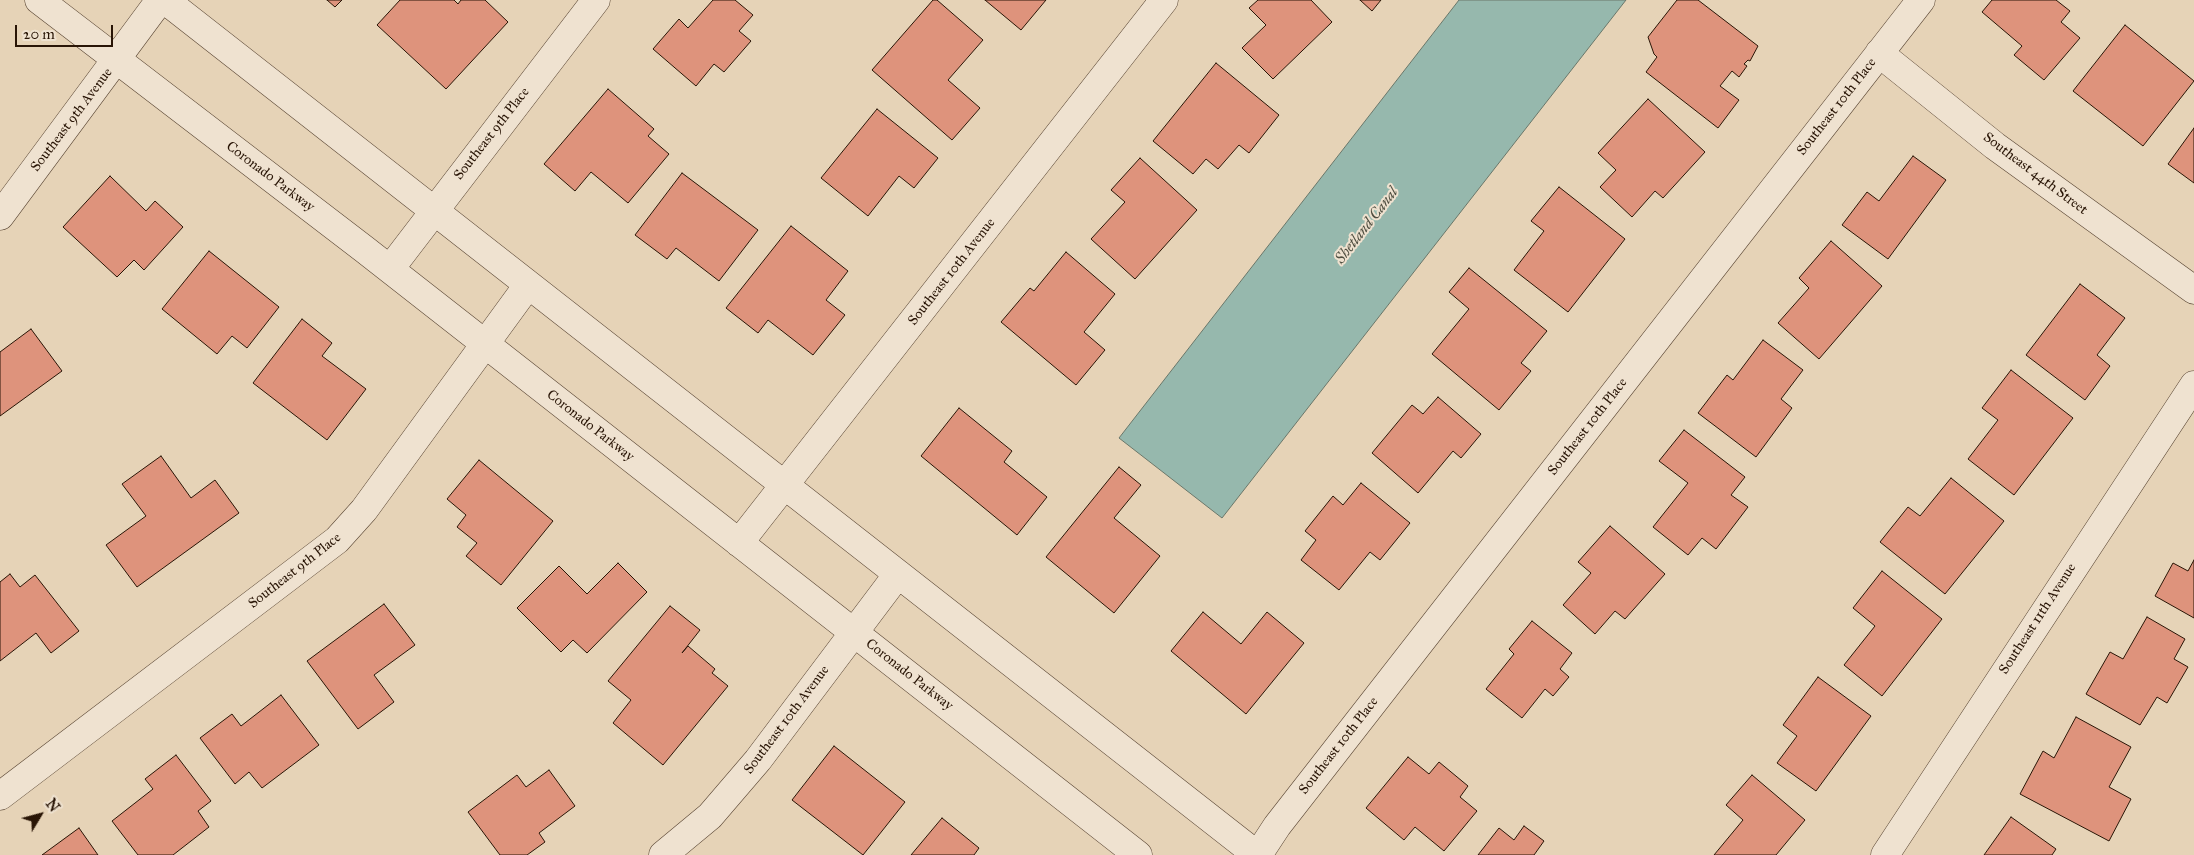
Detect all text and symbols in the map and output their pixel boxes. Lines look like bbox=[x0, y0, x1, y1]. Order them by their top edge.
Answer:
scale bar bbox=[18, 15, 115, 47]
text: 20 m bbox=[23, 25, 55, 43]
street label: Southeast 10th Place bbox=[1794, 55, 1880, 159]
street label: Southeast 9th Avenue bbox=[28, 65, 116, 175]
street label: Southeast 9th Place bbox=[451, 84, 533, 184]
street label: Southeast 44th Street bbox=[1980, 129, 2090, 219]
street label: Coronado Parkway bbox=[222, 138, 318, 216]
water label: Shetland Canal bbox=[1332, 184, 1402, 268]
street label: Southeast 10th Avenue bbox=[905, 215, 999, 329]
street label: Southeast 10th Place bbox=[1545, 375, 1631, 479]
street label: Coronado Parkway bbox=[543, 387, 637, 465]
street label: Southeast 9th Place bbox=[245, 530, 345, 612]
street label: Southeast 11th Avenue bbox=[1996, 560, 2080, 678]
street label: Coronado Parkway bbox=[862, 636, 956, 714]
street label: Southeast 10th Avenue bbox=[741, 662, 833, 778]
street label: Southeast 10th Place bbox=[1296, 694, 1382, 798]
north arrow bbox=[15, 790, 65, 840]
text: N bbox=[42, 796, 63, 816]

